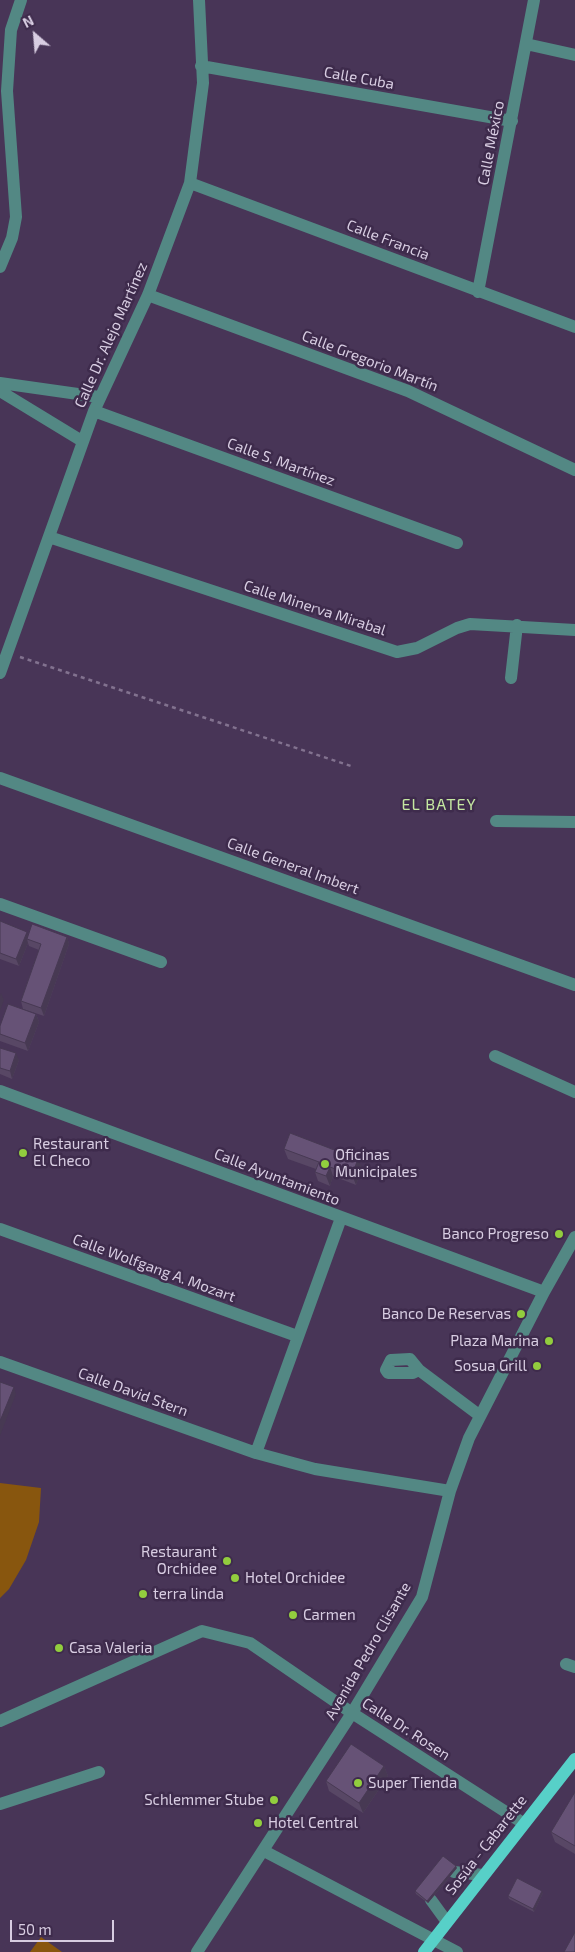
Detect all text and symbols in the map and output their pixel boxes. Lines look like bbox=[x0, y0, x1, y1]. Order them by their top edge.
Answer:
north arrow bbox=[10, 10, 60, 60]
text: N bbox=[20, 11, 36, 31]
street label: Calle Cuba bbox=[322, 63, 396, 93]
street label: Calle México bbox=[474, 99, 508, 187]
street label: Calle Francia bbox=[344, 216, 432, 264]
street label: Calle Dr. Alejo Martínez bbox=[71, 259, 151, 411]
street label: Calle Gregorio Martín bbox=[299, 327, 441, 395]
street label: Calle S. Martínez bbox=[225, 434, 337, 490]
street label: Calle Minerva Mirabal bbox=[242, 576, 388, 640]
district label: EL BATEY bbox=[400, 795, 478, 815]
street label: Calle General Imbert bbox=[225, 834, 361, 898]
place label: Restaurant El Checo bbox=[33, 1135, 109, 1170]
street label: Calle Ayuntamiento bbox=[212, 1145, 342, 1209]
place label: Oficinas Municipales bbox=[335, 1146, 417, 1181]
marker: Restaurant El Checo bbox=[17, 1147, 29, 1159]
marker: Oficinas Municipales bbox=[319, 1158, 331, 1170]
place label: Banco Progreso bbox=[442, 1225, 549, 1243]
marker: Banco Progreso bbox=[553, 1228, 565, 1240]
street label: Calle Wolfgang A. Mozart bbox=[70, 1230, 238, 1306]
place label: Banco De Reservas bbox=[382, 1305, 511, 1323]
marker: Banco De Reservas bbox=[515, 1308, 527, 1320]
place label: Plaza Marina bbox=[450, 1332, 539, 1350]
marker: Plaza Marina bbox=[543, 1335, 555, 1347]
place label: Sosua Grill bbox=[454, 1357, 527, 1375]
marker: Sosua Grill bbox=[531, 1360, 543, 1372]
street label: Calle David Stern bbox=[76, 1364, 190, 1420]
place label: Restaurant Orchidee bbox=[141, 1543, 217, 1578]
marker: Restaurant Orchidee bbox=[221, 1555, 233, 1567]
place label: Hotel Orchidee bbox=[245, 1569, 345, 1587]
marker: Hotel Orchidee bbox=[229, 1572, 241, 1584]
street label: Avenida Pedro Clisante bbox=[321, 1579, 415, 1723]
place label: terra linda bbox=[153, 1585, 224, 1603]
marker: terra linda bbox=[137, 1588, 149, 1600]
place label: Carmen bbox=[303, 1606, 356, 1624]
marker: Carmen bbox=[287, 1609, 299, 1621]
place label: Casa Valeria bbox=[69, 1639, 152, 1657]
marker: Casa Valeria bbox=[53, 1642, 65, 1654]
street label: Calle Dr. Rosen bbox=[359, 1694, 453, 1764]
place label: Super Tienda bbox=[368, 1774, 457, 1792]
marker: Super Tienda bbox=[352, 1777, 364, 1789]
place label: Schlemmer Stube bbox=[144, 1791, 264, 1809]
street label: Sosúa - Cabarette bbox=[441, 1792, 531, 1898]
marker: Schlemmer Stube bbox=[268, 1794, 280, 1806]
place label: Hotel Central bbox=[268, 1814, 358, 1832]
marker: Hotel Central bbox=[252, 1817, 264, 1829]
scale bar bbox=[12, 1910, 116, 1942]
text: 50 m bbox=[18, 1920, 52, 1938]

